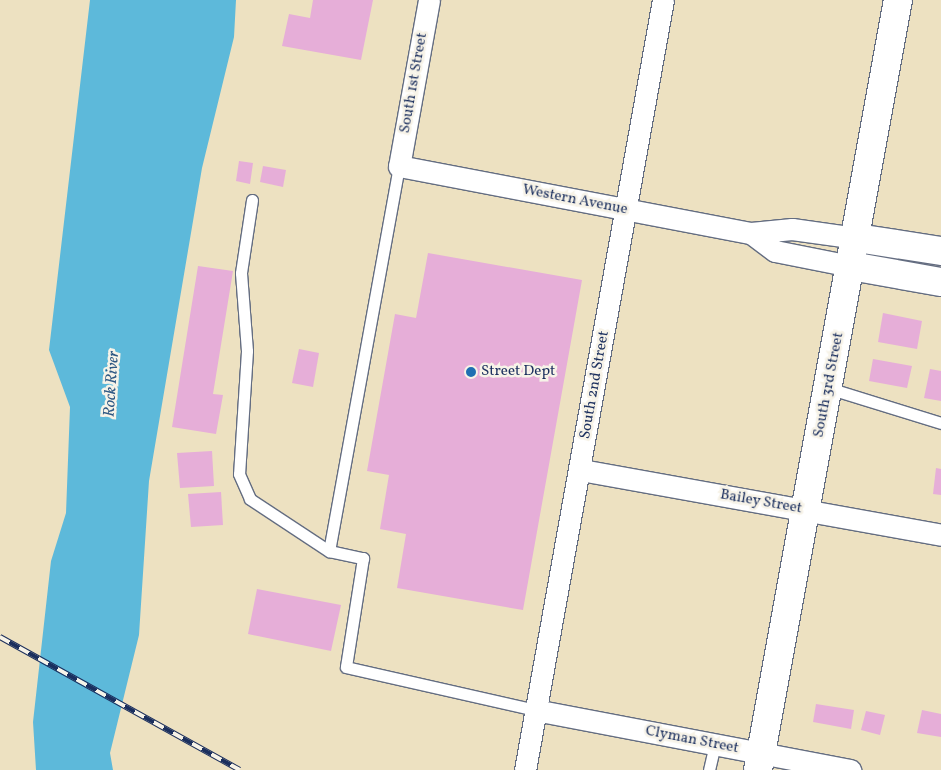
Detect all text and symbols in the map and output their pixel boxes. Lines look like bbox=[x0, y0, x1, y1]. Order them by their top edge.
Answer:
street label: South 1st Street bbox=[396, 31, 432, 135]
street label: Western Avenue bbox=[521, 181, 629, 219]
street label: South 2nd Street bbox=[577, 329, 613, 441]
street label: South 3rd Street bbox=[810, 331, 848, 439]
water label: Rock River bbox=[100, 350, 124, 418]
place label: Street Dept bbox=[481, 363, 555, 381]
marker: Street Dept bbox=[465, 366, 477, 378]
street label: Bailey Street bbox=[718, 486, 804, 518]
street label: Clyman Street bbox=[644, 722, 740, 758]

